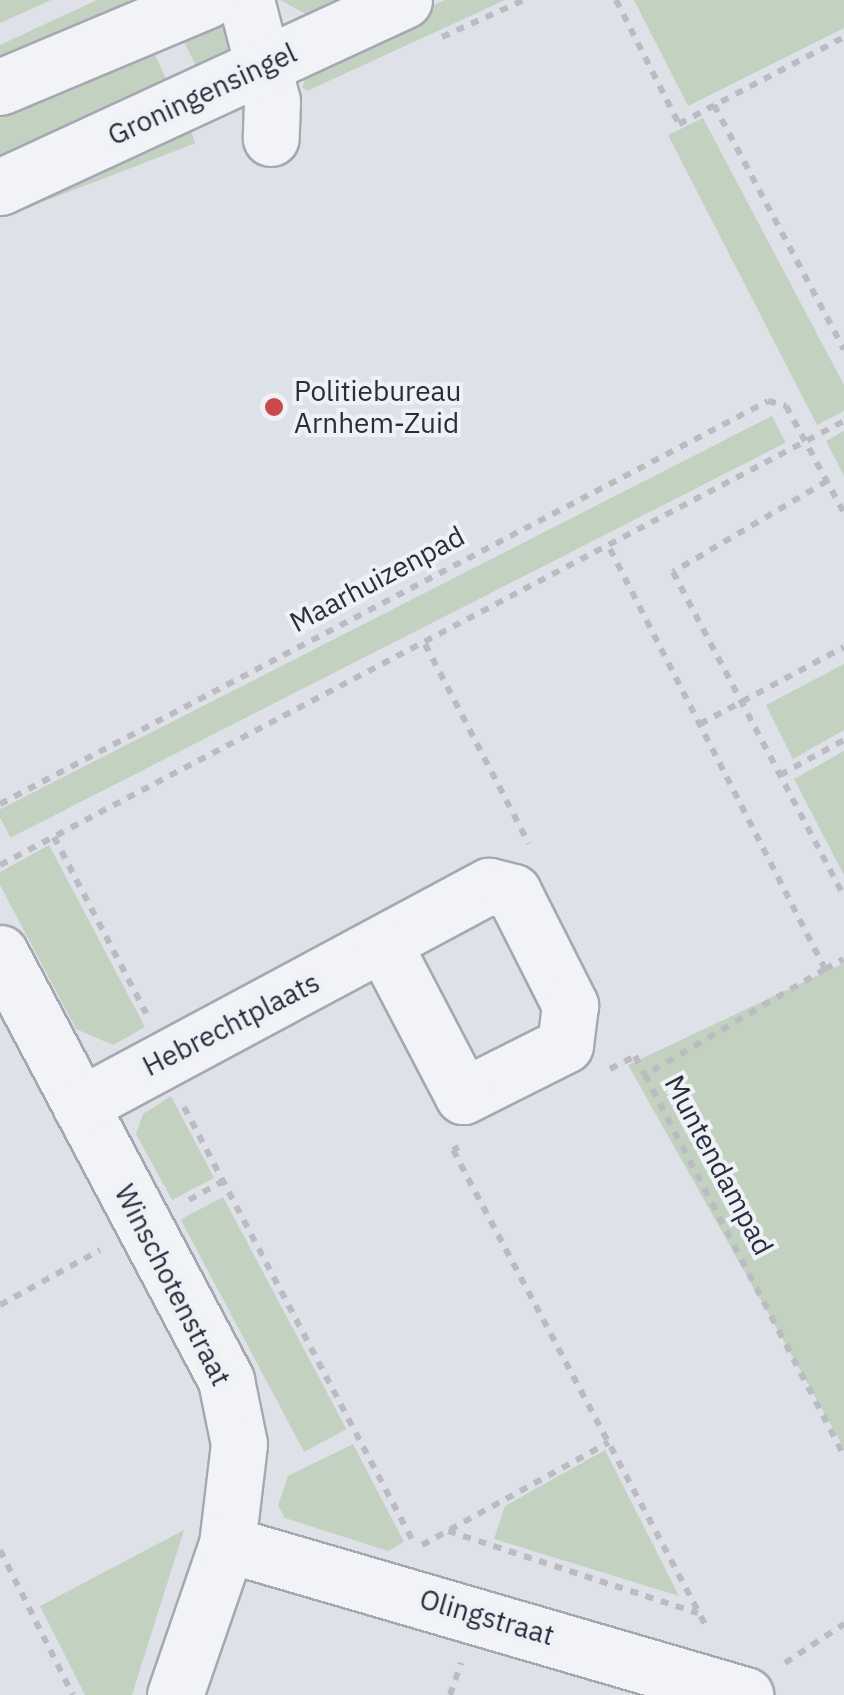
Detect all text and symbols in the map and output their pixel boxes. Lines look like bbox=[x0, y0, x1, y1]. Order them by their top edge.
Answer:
street label: Groningensingel bbox=[102, 36, 302, 152]
place label: Politiebureau Arnhem-Zuid bbox=[294, 374, 461, 440]
marker: Politiebureau Arnhem-Zuid bbox=[263, 396, 285, 418]
street label: Maarhuizenpad bbox=[284, 519, 470, 639]
street label: Hebrechtplaats bbox=[137, 965, 325, 1083]
street label: Muntendampad bbox=[658, 1069, 780, 1261]
street label: Winschotenstraat bbox=[108, 1179, 238, 1391]
street label: Olingstraat bbox=[416, 1582, 558, 1652]

